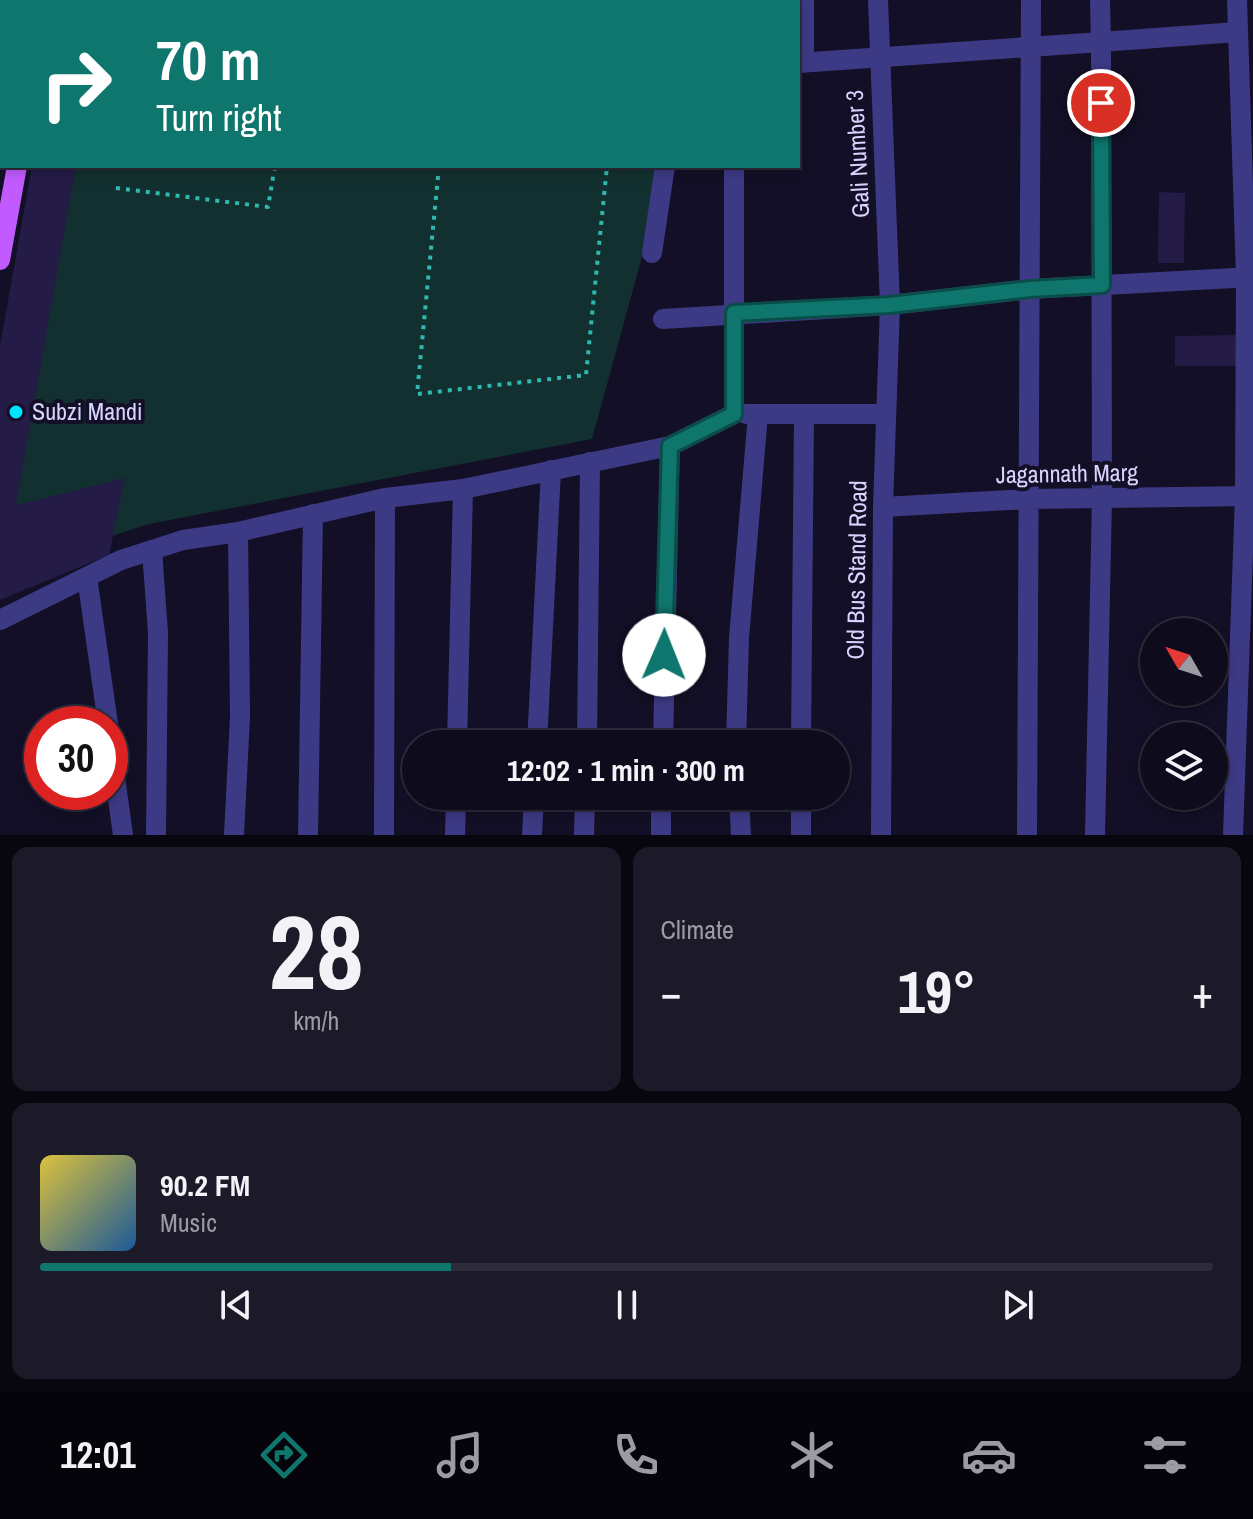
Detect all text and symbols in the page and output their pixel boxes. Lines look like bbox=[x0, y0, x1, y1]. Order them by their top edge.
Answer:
text: 70 m bbox=[156, 22, 261, 97]
icon: right bbox=[24, 32, 128, 136]
pin bbox=[1067, 69, 1135, 137]
icon: arrive bbox=[1079, 81, 1123, 125]
street label: Gali Number 3 bbox=[838, 89, 876, 219]
text: Turn right bbox=[156, 94, 281, 142]
place label: Subzi Mandi bbox=[32, 395, 143, 427]
marker: Subzi Mandi bbox=[7, 403, 25, 421]
street label: Jagannath Marg bbox=[996, 456, 1138, 490]
street label: Old Bus Stand Road bbox=[838, 480, 874, 660]
position arrow bbox=[622, 613, 706, 697]
north arrow bbox=[1140, 618, 1228, 706]
map controls bbox=[1140, 618, 1228, 810]
speed limit sign: 30 bbox=[24, 706, 128, 810]
button: layers bbox=[1140, 722, 1228, 810]
text: 12:02 · 1 min · 300 m bbox=[507, 750, 745, 790]
text: 28 bbox=[269, 881, 364, 1021]
text: Climate bbox=[661, 912, 734, 947]
text: 19° bbox=[897, 951, 976, 1032]
text: − bbox=[661, 962, 682, 1022]
text: + bbox=[1192, 962, 1213, 1022]
text: km/h bbox=[293, 1003, 339, 1038]
text: 90.2 FM bbox=[160, 1165, 250, 1205]
text: Music bbox=[160, 1205, 217, 1240]
icon: previous bbox=[214, 1283, 258, 1327]
icon: pause bbox=[605, 1283, 649, 1327]
icon: next bbox=[996, 1283, 1040, 1327]
icon: directions bbox=[256, 1427, 312, 1483]
icon: music bbox=[432, 1427, 488, 1483]
icon: phone bbox=[608, 1427, 664, 1483]
icon: climate bbox=[784, 1427, 840, 1483]
icon: car bbox=[961, 1427, 1017, 1483]
icon: filters bbox=[1137, 1427, 1193, 1483]
text: 12:01 bbox=[60, 1431, 136, 1479]

